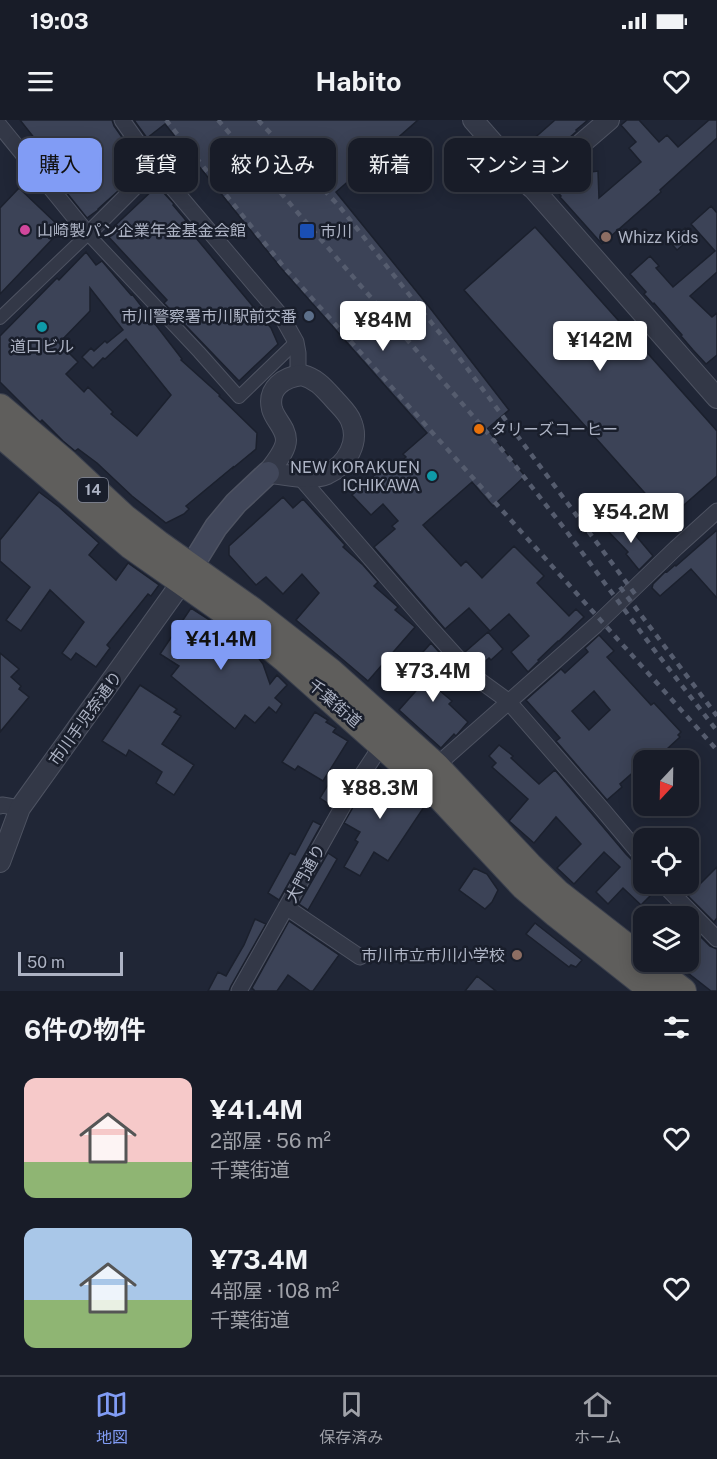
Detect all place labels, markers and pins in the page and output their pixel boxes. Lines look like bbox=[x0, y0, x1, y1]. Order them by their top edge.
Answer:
place label: 山崎製パン企業年金基金会館 bbox=[37, 221, 246, 240]
marker: 市川 bbox=[298, 222, 316, 240]
place label: 市川 bbox=[320, 222, 352, 241]
marker: 山崎製パン企業年金基金会館 bbox=[18, 223, 32, 237]
place label: Whizz Kids bbox=[618, 228, 698, 247]
marker: Whizz Kids bbox=[599, 230, 613, 244]
pin: ¥84M bbox=[347, 301, 419, 352]
place label: 市川警察署市川駅前交番 bbox=[121, 307, 297, 326]
marker: 市川警察署市川駅前交番 bbox=[302, 309, 316, 323]
marker: 道口ビル bbox=[35, 320, 49, 334]
pin: ¥142M bbox=[558, 321, 642, 372]
place label: 道口ビル bbox=[10, 337, 74, 356]
place label: タリーズコーヒー bbox=[491, 420, 618, 439]
marker: タリーズコーヒー bbox=[472, 422, 486, 436]
place label: NEW KORAKUEN ICHIKAWA bbox=[290, 458, 420, 495]
marker: NEW KORAKUEN ICHIKAWA bbox=[425, 469, 439, 483]
pin: ¥54.2M bbox=[582, 493, 680, 544]
pin: ¥41.4M bbox=[172, 620, 270, 671]
pin: ¥73.4M bbox=[384, 652, 482, 703]
pin: ¥88.3M bbox=[331, 769, 429, 820]
place label: 市川市立市川小学校 bbox=[361, 946, 505, 965]
marker: 市川市立市川小学校 bbox=[510, 948, 524, 962]

